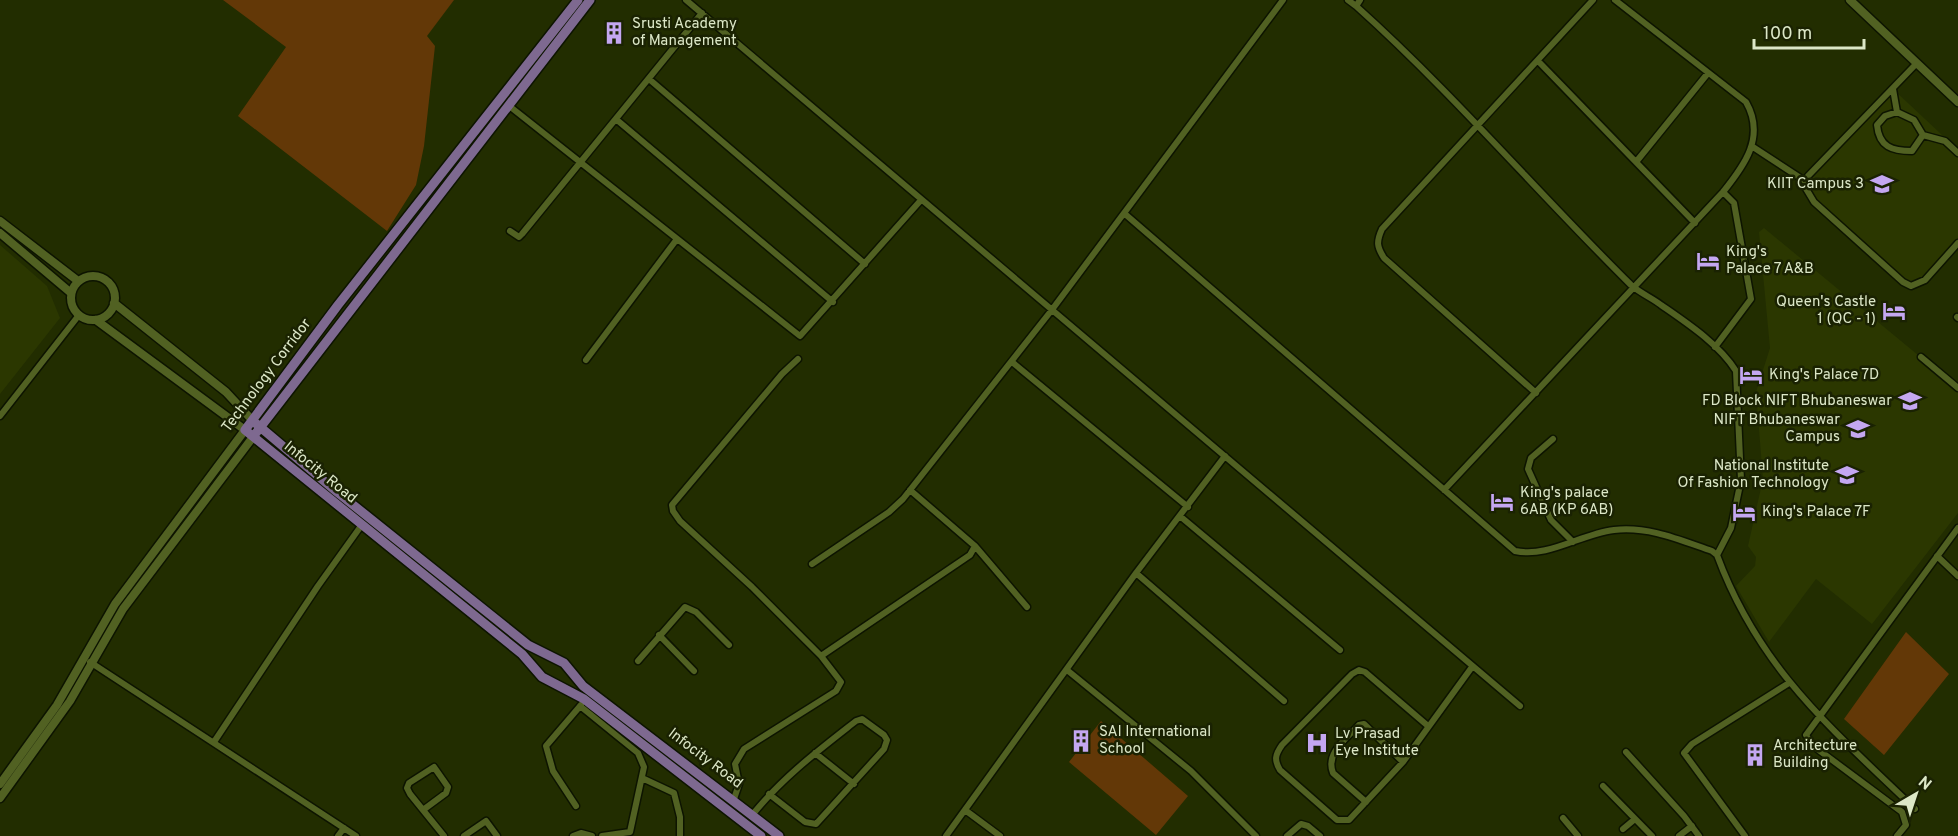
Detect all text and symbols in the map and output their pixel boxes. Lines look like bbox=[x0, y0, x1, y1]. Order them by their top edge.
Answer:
scale bar bbox=[1754, 12, 1864, 50]
place label: Srusti Academy of Management bbox=[632, 15, 737, 51]
building icon: Srusti Academy of Management bbox=[601, 20, 627, 46]
text: 100 m bbox=[1763, 23, 1812, 46]
school or university icon: KIIT Campus 3 bbox=[1869, 171, 1895, 197]
place label: KIIT Campus 3 bbox=[1767, 175, 1864, 194]
place label: King's Palace 7 A&B bbox=[1726, 243, 1814, 279]
hotel icon: King's Palace 7 A&B bbox=[1695, 248, 1721, 274]
place label: Queen's Castle 1 (QC - 1) bbox=[1776, 293, 1876, 329]
hotel icon: Queen's Castle 1 (QC - 1) bbox=[1881, 298, 1907, 324]
street label: Technology Corridor bbox=[218, 315, 316, 437]
hotel icon: King's Palace 7D bbox=[1738, 362, 1764, 388]
place label: King's Palace 7D bbox=[1769, 366, 1879, 385]
school or university icon: FD Block NIFT Bhubaneswar bbox=[1897, 388, 1923, 414]
place label: FD Block NIFT Bhubaneswar bbox=[1702, 392, 1892, 411]
place label: NIFT Bhubaneswar Campus bbox=[1714, 411, 1840, 447]
school or university icon: NIFT Bhubaneswar Campus bbox=[1845, 416, 1871, 442]
street label: Infocity Road bbox=[280, 438, 360, 508]
place label: National Institute Of Fashion Technology bbox=[1677, 457, 1829, 493]
school or university icon: National Institute Of Fashion Technology bbox=[1834, 462, 1860, 488]
place label: King's palace 6AB (KP 6AB) bbox=[1520, 484, 1613, 520]
hotel icon: King's palace 6AB (KP 6AB) bbox=[1489, 489, 1515, 515]
hotel icon: King's Palace 7F bbox=[1731, 499, 1757, 525]
place label: King's Palace 7F bbox=[1762, 503, 1871, 522]
place label: SAI International School bbox=[1099, 723, 1211, 759]
street label: Infocity Road bbox=[664, 725, 746, 793]
place label: Lv Prasad Eye Institute bbox=[1335, 725, 1419, 761]
building icon: SAI International School bbox=[1068, 728, 1094, 754]
hospital icon: Lv Prasad Eye Institute bbox=[1304, 730, 1330, 756]
place label: Architecture Building bbox=[1773, 737, 1857, 773]
building icon: Architecture Building bbox=[1742, 742, 1768, 768]
north arrow bbox=[1886, 764, 1946, 824]
text: N bbox=[1913, 773, 1935, 795]

